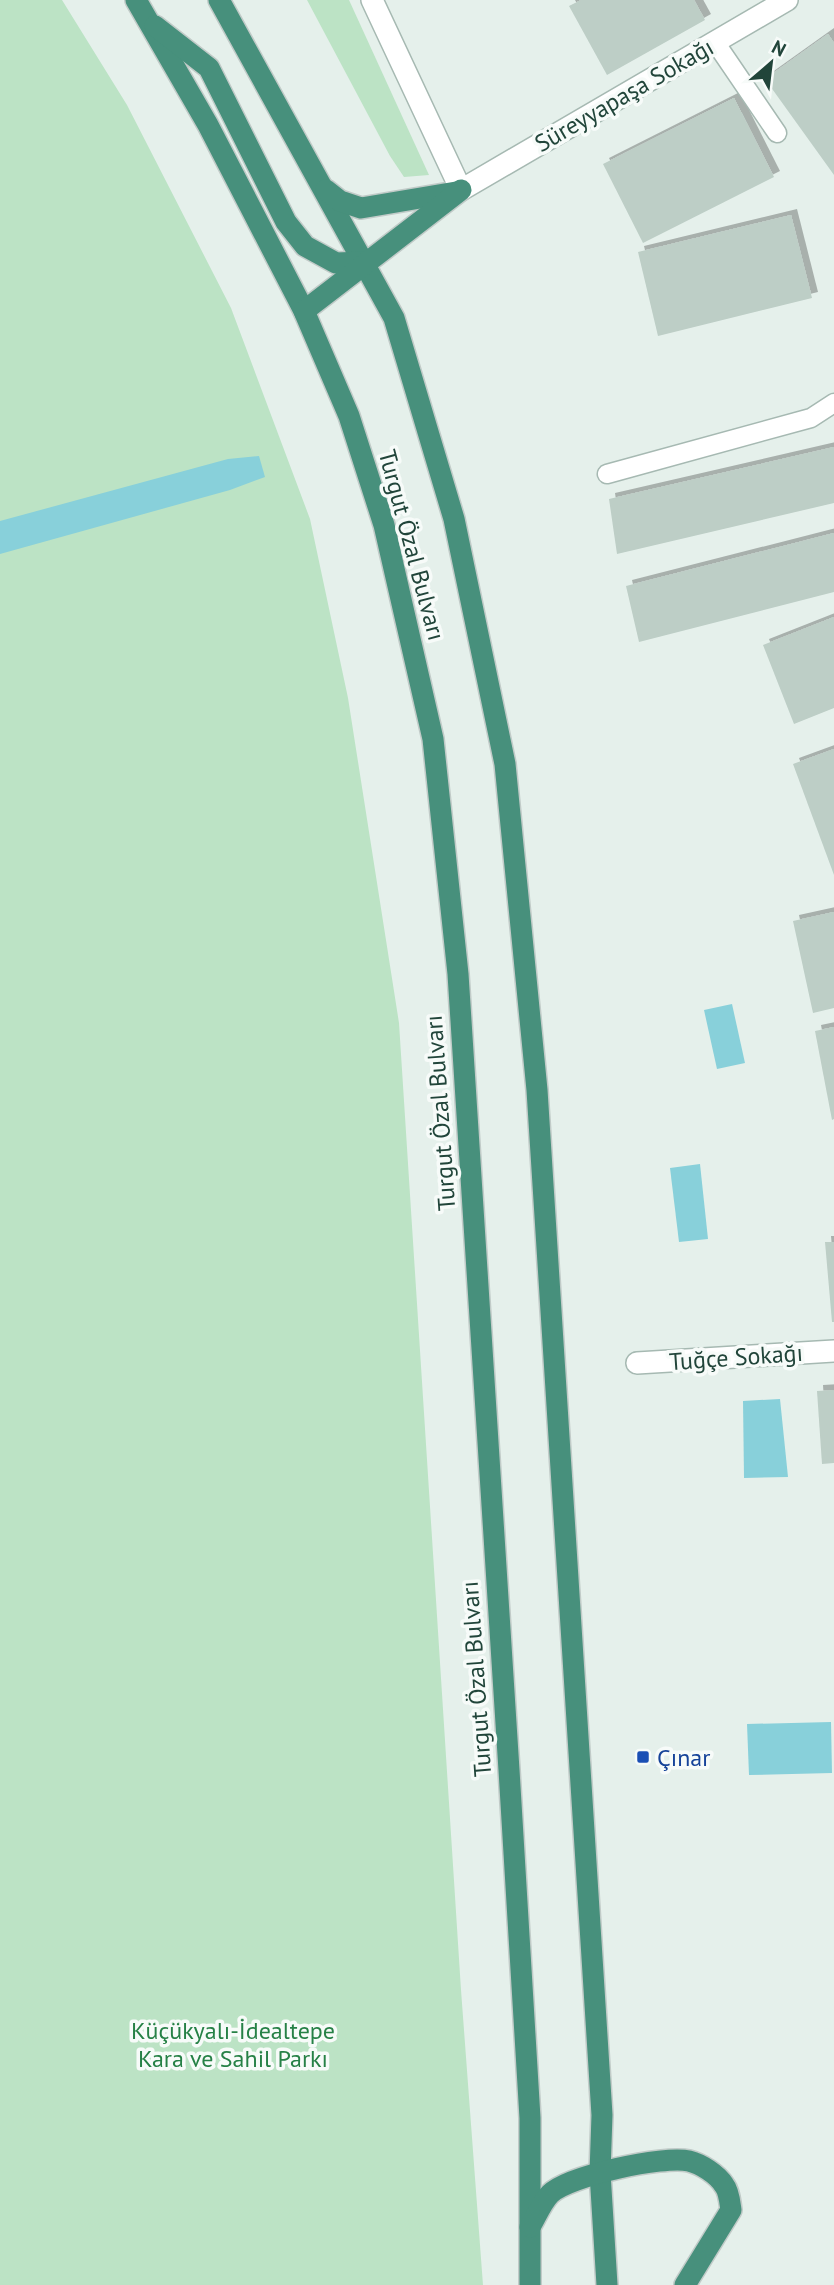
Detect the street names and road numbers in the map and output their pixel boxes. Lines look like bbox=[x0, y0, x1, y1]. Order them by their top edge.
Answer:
street label: Süreyyapaşa Sokağı bbox=[529, 31, 719, 159]
street label: Turgut Özal Bulvarı bbox=[372, 446, 452, 644]
street label: Turgut Özal Bulvarı bbox=[418, 1014, 462, 1212]
street label: Tuğçe Sokağı bbox=[668, 1337, 804, 1377]
street label: Turgut Özal Bulvarı bbox=[454, 1580, 498, 1778]

